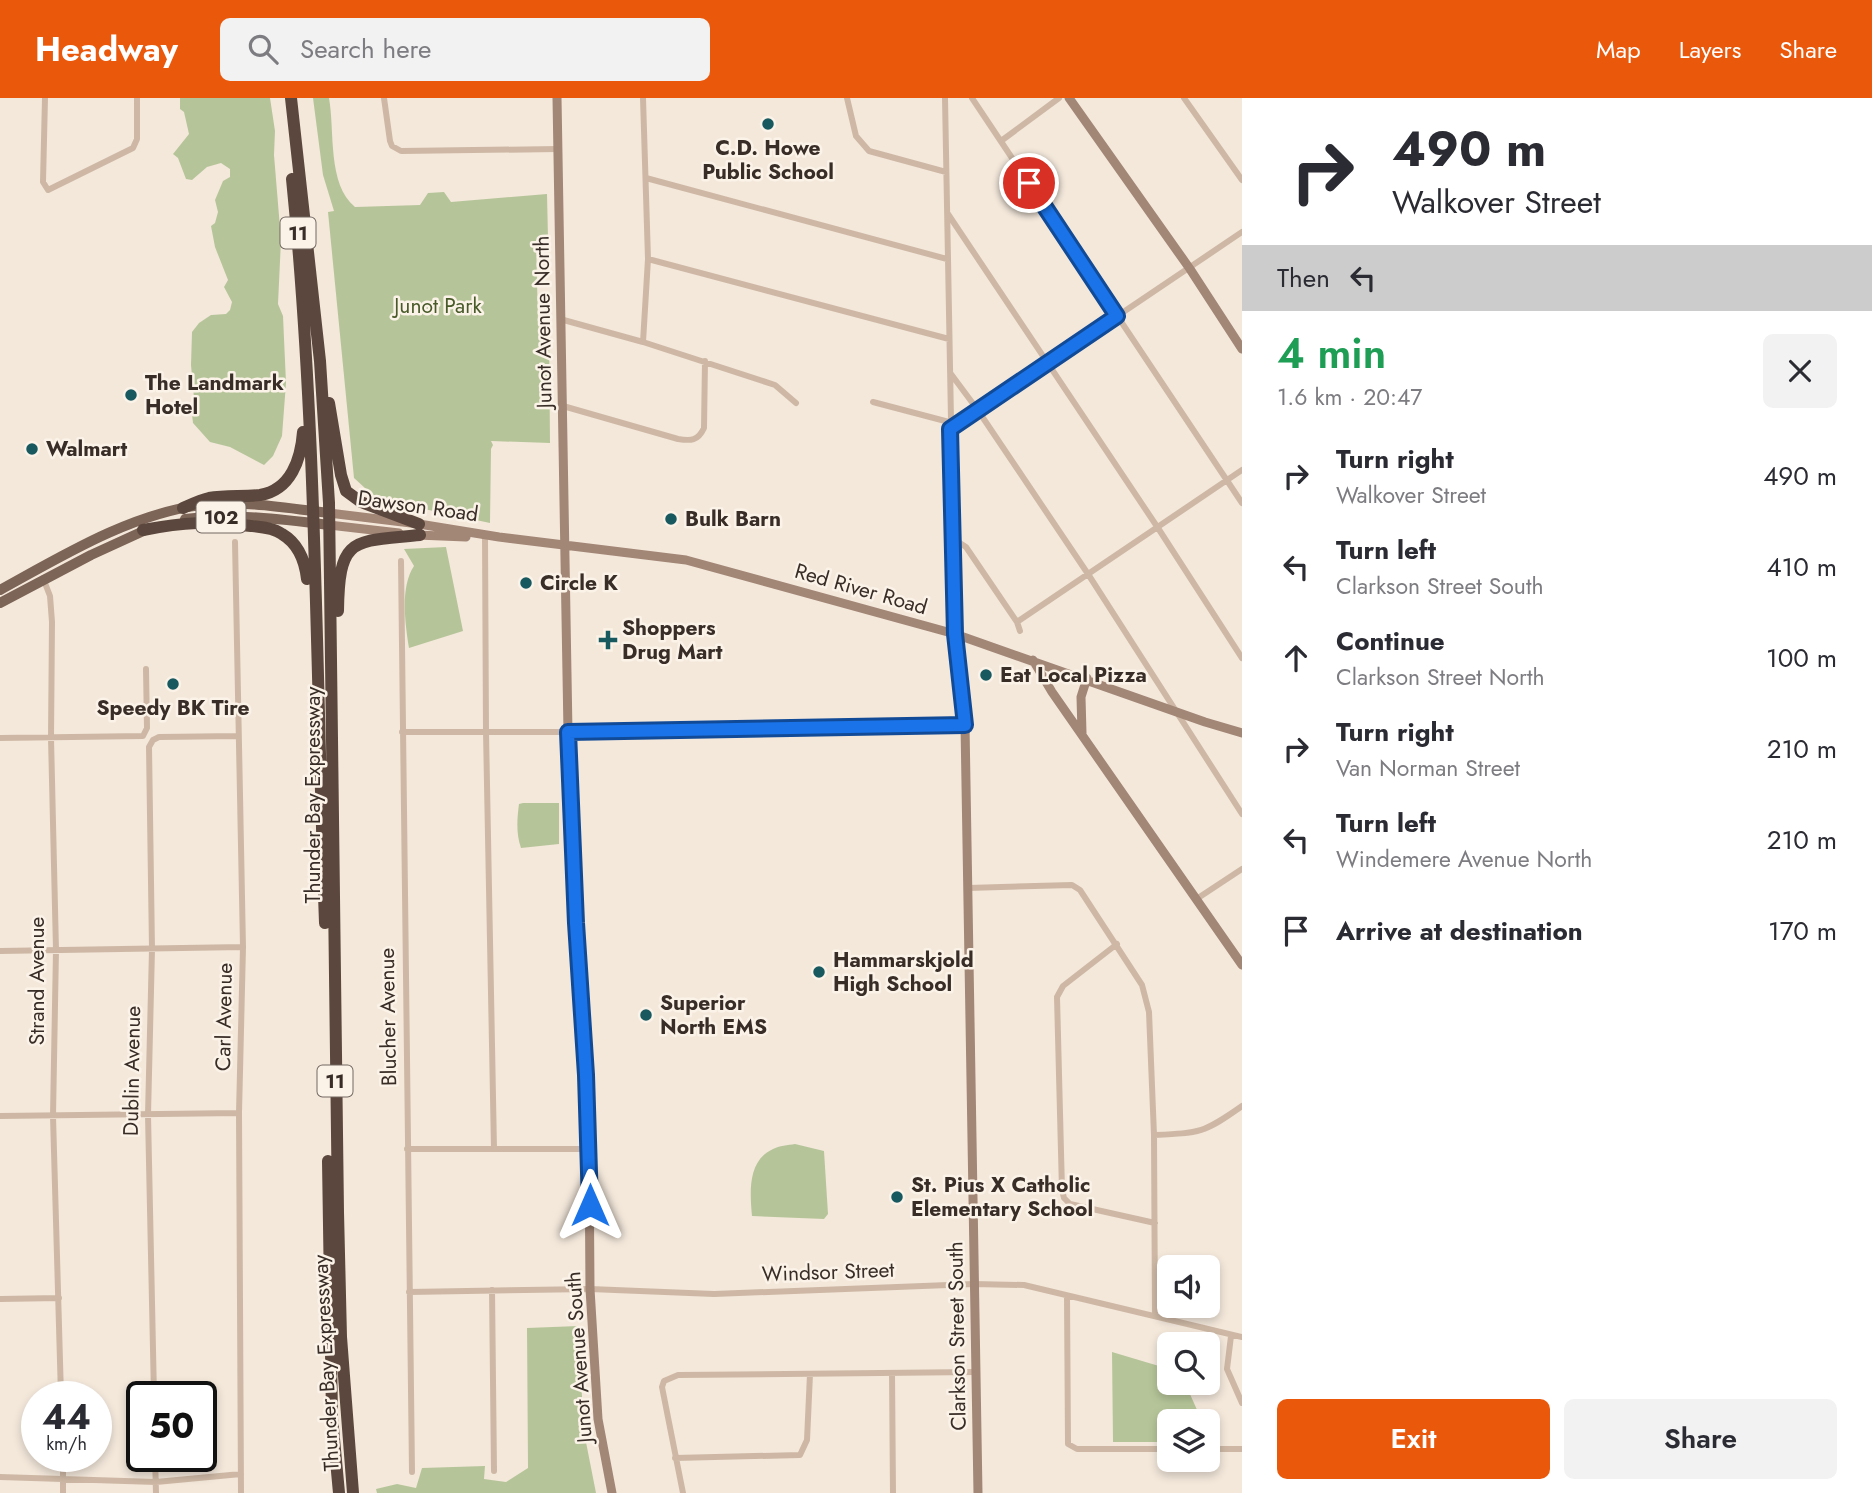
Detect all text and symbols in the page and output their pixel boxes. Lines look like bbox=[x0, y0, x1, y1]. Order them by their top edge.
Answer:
search box bbox=[220, 18, 710, 81]
text: Headway bbox=[35, 26, 178, 73]
icon: search bbox=[244, 30, 282, 68]
text: Search here bbox=[300, 30, 431, 68]
text: Map bbox=[1596, 32, 1641, 67]
text: Layers bbox=[1679, 32, 1741, 67]
text: Share bbox=[1779, 32, 1837, 67]
text: 490 m bbox=[1392, 114, 1546, 184]
marker: C.D. Howe Public School bbox=[760, 116, 776, 132]
icon: right bbox=[1277, 126, 1368, 217]
place label: C.D. Howe Public School bbox=[702, 133, 834, 187]
pin bbox=[999, 153, 1059, 213]
icon: arrive bbox=[1010, 164, 1048, 202]
text: Walkover Street bbox=[1392, 179, 1601, 225]
road number: 11 bbox=[280, 217, 316, 248]
street label: Junot Avenue North bbox=[526, 235, 560, 412]
text: Then bbox=[1277, 259, 1330, 297]
icon: left bbox=[1344, 259, 1382, 297]
park label: Junot Park bbox=[391, 291, 482, 321]
text: 4 min bbox=[1277, 323, 1386, 384]
button: close bbox=[1763, 334, 1837, 408]
place label: The Landmark Hotel bbox=[145, 368, 284, 422]
text: 1.6 km · 20:47 bbox=[1277, 380, 1422, 414]
marker: The Landmark Hotel bbox=[123, 387, 139, 403]
place label: Walmart bbox=[46, 434, 127, 464]
text: Turn right bbox=[1336, 440, 1454, 478]
marker: Walmart bbox=[24, 441, 40, 457]
icon: right bbox=[1277, 457, 1315, 495]
text: 490 m bbox=[1763, 457, 1837, 495]
text: Walkover Street bbox=[1336, 478, 1486, 512]
street label: Dawson Road bbox=[356, 483, 480, 529]
road number: 102 bbox=[196, 502, 246, 532]
place label: Bulk Barn bbox=[685, 504, 781, 534]
marker: Bulk Barn bbox=[663, 511, 679, 527]
text: Turn left bbox=[1336, 531, 1436, 569]
icon: left bbox=[1277, 548, 1315, 586]
text: 410 m bbox=[1766, 548, 1837, 586]
street label: Red River Road bbox=[791, 556, 931, 622]
place label: Circle K bbox=[540, 568, 618, 598]
text: Clarkson Street South bbox=[1336, 569, 1544, 603]
marker: Circle K bbox=[518, 575, 534, 591]
place label: Shoppers Drug Mart bbox=[622, 613, 723, 667]
text: Continue bbox=[1336, 622, 1445, 660]
marker: Shoppers Drug Mart bbox=[600, 632, 616, 648]
icon: ahead bbox=[1277, 639, 1315, 677]
text: 100 m bbox=[1766, 639, 1837, 677]
place label: Eat Local Pizza bbox=[1000, 660, 1147, 690]
text: Clarkson Street North bbox=[1336, 660, 1545, 694]
marker: Eat Local Pizza bbox=[978, 667, 994, 683]
marker: Speedy BK Tire bbox=[165, 676, 181, 692]
street label: Thunder Bay Expressway bbox=[298, 686, 328, 903]
place label: Speedy BK Tire bbox=[96, 693, 250, 723]
text: Turn right bbox=[1336, 713, 1454, 751]
icon: right bbox=[1277, 730, 1315, 768]
text: 210 m bbox=[1767, 730, 1837, 768]
text: Van Norman Street bbox=[1336, 751, 1520, 785]
text: Turn left bbox=[1336, 804, 1436, 842]
icon: left bbox=[1277, 821, 1315, 859]
text: 210 m bbox=[1767, 821, 1837, 859]
text: Windemere Avenue North bbox=[1336, 842, 1592, 876]
icon: arrive bbox=[1277, 912, 1315, 950]
text: Arrive at destination bbox=[1336, 912, 1583, 950]
text: 170 m bbox=[1768, 912, 1837, 950]
street label: Strand Avenue bbox=[22, 917, 52, 1045]
place label: Hammarskjold High School bbox=[833, 945, 974, 999]
street label: Blucher Avenue bbox=[372, 947, 404, 1086]
street label: Carl Avenue bbox=[208, 962, 240, 1071]
marker: Hammarskjold High School bbox=[811, 964, 827, 980]
place label: Superior North EMS bbox=[660, 988, 767, 1042]
street label: Dublin Avenue bbox=[116, 1005, 148, 1136]
marker: Superior North EMS bbox=[638, 1007, 654, 1023]
road number: 11 bbox=[318, 1065, 352, 1096]
position arrow bbox=[553, 1168, 627, 1242]
place label: St. Pius X Catholic Elementary School bbox=[911, 1170, 1093, 1224]
marker: St. Pius X Catholic Elementary School bbox=[889, 1189, 905, 1205]
street label: Clarkson Street South bbox=[940, 1241, 974, 1431]
street label: Thunder Bay Expressway bbox=[305, 1253, 347, 1472]
street label: Windsor Street bbox=[761, 1255, 895, 1289]
map controls bbox=[1157, 1255, 1220, 1472]
button: sound bbox=[1157, 1255, 1220, 1318]
street label: Junot Avenue South bbox=[558, 1270, 600, 1447]
button: search bbox=[1157, 1332, 1220, 1395]
speed limit sign: 50 bbox=[126, 1381, 217, 1472]
text: 44 bbox=[42, 1392, 91, 1442]
button: Exit bbox=[1277, 1399, 1550, 1479]
button: Share bbox=[1564, 1399, 1837, 1479]
button: layers bbox=[1157, 1409, 1220, 1472]
text: km/h bbox=[46, 1431, 87, 1457]

